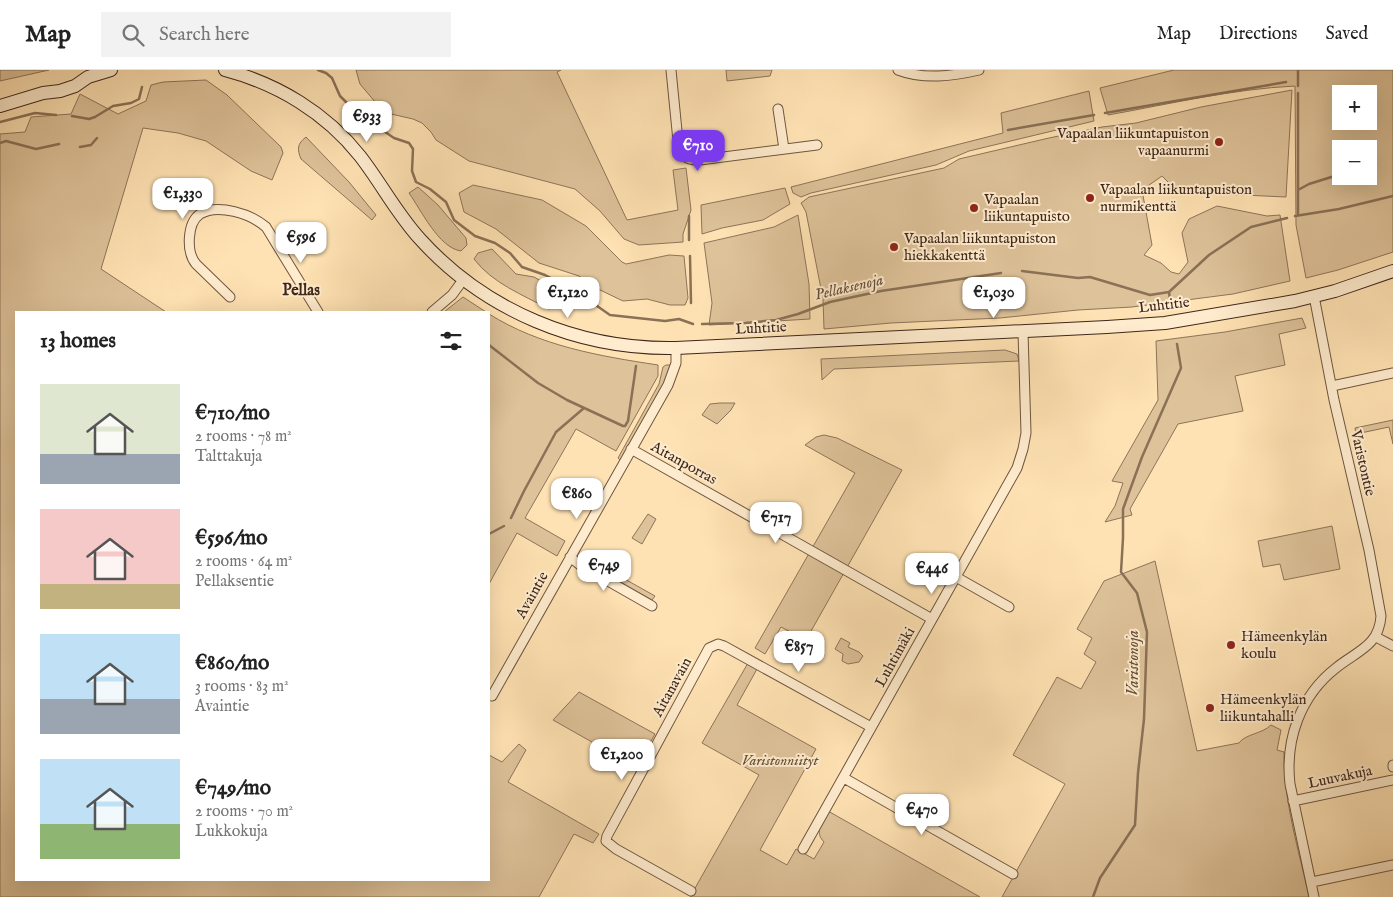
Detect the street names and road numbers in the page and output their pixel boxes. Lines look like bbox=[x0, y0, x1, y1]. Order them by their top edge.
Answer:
street label: Luhtitie bbox=[1137, 292, 1191, 318]
street label: Luhtitie bbox=[735, 317, 787, 339]
street label: Varistontie bbox=[1346, 427, 1380, 498]
street label: Aitanporras bbox=[647, 437, 720, 489]
street label: Avaintie bbox=[511, 568, 553, 623]
street label: Luhtimäki bbox=[871, 624, 919, 690]
street label: Aitanavain bbox=[647, 654, 696, 721]
street label: Luuvakuja bbox=[1306, 761, 1374, 793]

